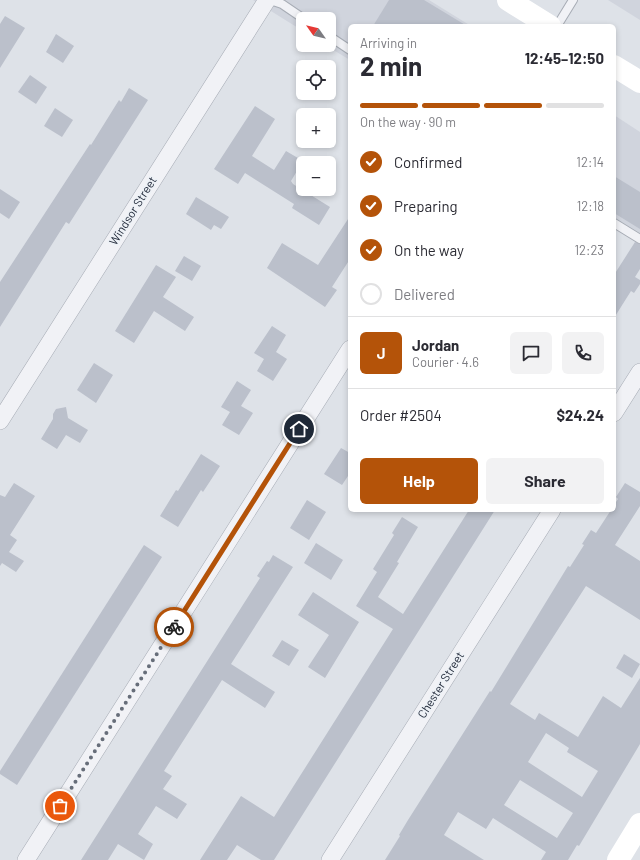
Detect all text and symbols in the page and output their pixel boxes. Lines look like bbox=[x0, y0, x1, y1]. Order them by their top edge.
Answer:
north arrow bbox=[296, 12, 336, 52]
map controls bbox=[296, 12, 336, 196]
text: Arriving in bbox=[360, 35, 417, 51]
text: 12:45–12:50 bbox=[525, 49, 604, 67]
text: 2 min bbox=[360, 50, 422, 81]
button: locate bbox=[296, 60, 336, 100]
button: + bbox=[296, 108, 336, 148]
text: On the way · 90 m bbox=[360, 114, 456, 130]
icon: check bbox=[360, 151, 382, 173]
text: Confirmed bbox=[394, 153, 462, 171]
text: 12:14 bbox=[576, 154, 604, 170]
button: − bbox=[296, 156, 336, 196]
street label: Windsor Street bbox=[105, 174, 159, 247]
icon: check bbox=[360, 195, 382, 217]
text: Preparing bbox=[394, 197, 458, 215]
text: 12:18 bbox=[577, 198, 604, 214]
icon: check bbox=[360, 239, 382, 261]
text: On the way bbox=[394, 241, 464, 259]
text: 12:23 bbox=[574, 242, 604, 258]
text: Delivered bbox=[394, 285, 455, 303]
button: chat bbox=[510, 332, 552, 374]
button: phone bbox=[562, 332, 604, 374]
text: Jordan bbox=[412, 336, 459, 354]
text: J bbox=[377, 344, 385, 362]
text: Courier · 4.6 bbox=[412, 354, 479, 370]
text: Order #2504 bbox=[360, 406, 442, 424]
text: $24.24 bbox=[556, 406, 604, 424]
pin bbox=[282, 412, 316, 446]
icon: home bbox=[288, 418, 310, 440]
button: Help bbox=[360, 458, 478, 504]
button: Share bbox=[486, 458, 604, 504]
courier bbox=[154, 607, 194, 647]
icon: bike bbox=[163, 616, 185, 638]
street label: Chester Street bbox=[414, 649, 466, 720]
pin bbox=[43, 789, 77, 823]
icon: bag bbox=[49, 795, 71, 817]

